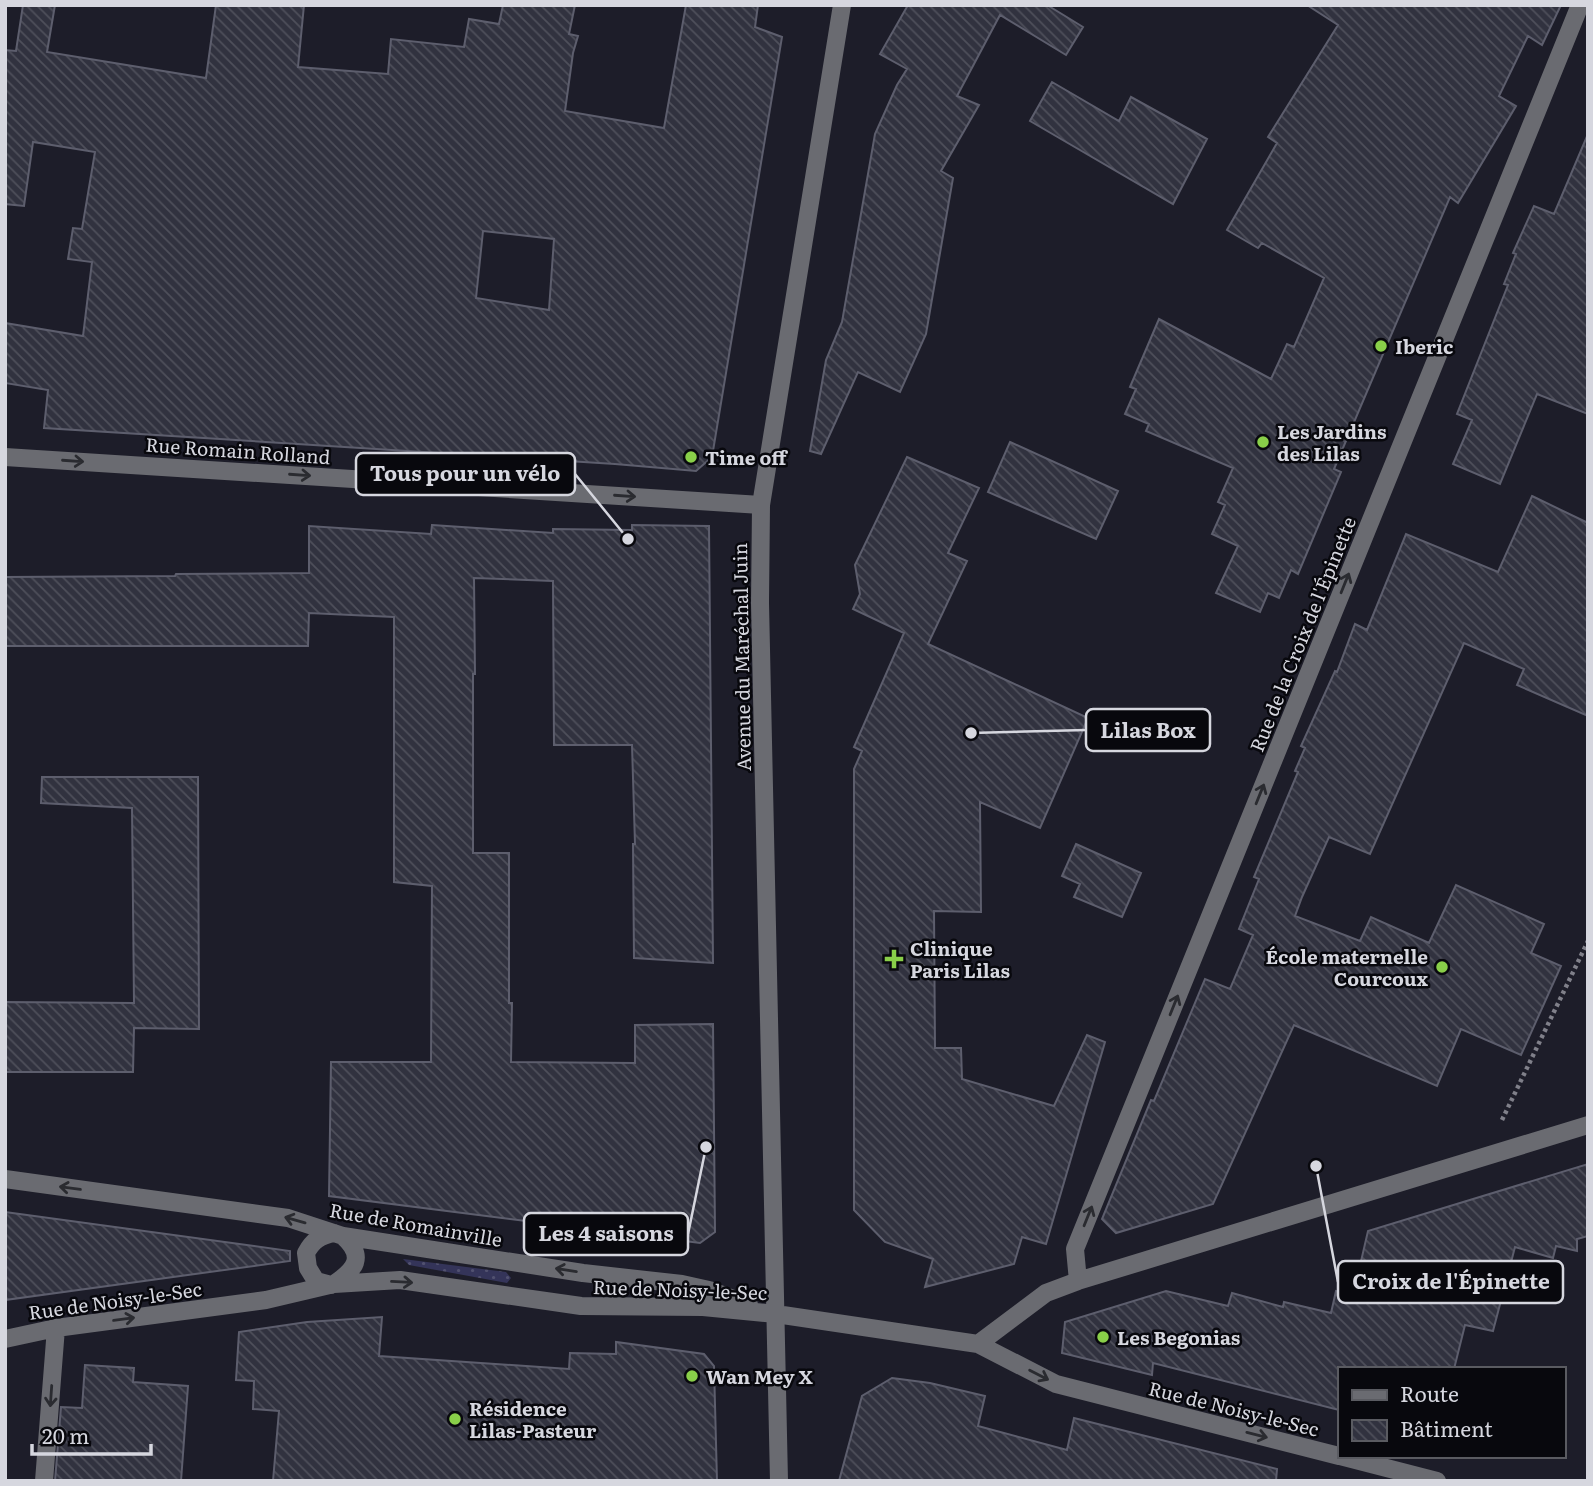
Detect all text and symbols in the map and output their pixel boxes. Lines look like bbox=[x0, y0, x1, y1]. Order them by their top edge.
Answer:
place label: Iberic bbox=[1395, 332, 1453, 360]
marker: Iberic bbox=[1373, 338, 1389, 354]
place label: Les Jardins des Lilas bbox=[1277, 417, 1386, 467]
street label: Rue Romain Rolland bbox=[145, 430, 332, 470]
marker: Les Jardins des Lilas bbox=[1255, 434, 1271, 450]
place label: Time off bbox=[705, 443, 788, 471]
marker: Time off bbox=[683, 449, 699, 465]
callout: Tous pour un vélo bbox=[356, 453, 575, 495]
one-way arrow bbox=[62, 455, 84, 468]
text: Tous pour un vélo bbox=[370, 456, 560, 487]
one-way arrow bbox=[289, 469, 312, 482]
one-way arrow bbox=[613, 490, 636, 503]
street label: Rue de la Croix de l'Épinette bbox=[1242, 512, 1362, 756]
street label: Avenue du Maréchal Juin bbox=[725, 543, 757, 771]
one-way arrow bbox=[1340, 573, 1353, 595]
callout: Lilas Box bbox=[1086, 709, 1210, 751]
text: Lilas Box bbox=[1100, 713, 1196, 744]
one-way arrow bbox=[1254, 784, 1267, 805]
place label: Clinique Paris Lilas bbox=[910, 934, 1010, 984]
place label: École maternelle Courcoux bbox=[1265, 942, 1429, 992]
marker: Clinique Paris Lilas bbox=[884, 949, 904, 969]
marker: École maternelle Courcoux bbox=[1434, 959, 1450, 975]
one-way arrow bbox=[1168, 994, 1181, 1016]
one-way arrow bbox=[59, 1181, 81, 1194]
street label: Rue de Romainville bbox=[328, 1195, 505, 1253]
one-way arrow bbox=[1083, 1205, 1096, 1227]
one-way arrow bbox=[284, 1213, 306, 1226]
callout: Les 4 saisons bbox=[524, 1213, 688, 1255]
text: Les 4 saisons bbox=[538, 1216, 674, 1247]
callout: Croix de l'Épinette bbox=[1338, 1261, 1563, 1303]
one-way arrow bbox=[555, 1263, 578, 1276]
text: Croix de l'Épinette bbox=[1352, 1264, 1550, 1295]
street label: Rue de Noisy-le-Sec bbox=[592, 1272, 768, 1306]
street label: Rue de Noisy-le-Sec bbox=[27, 1274, 203, 1326]
one-way arrow bbox=[390, 1275, 413, 1288]
one-way arrow bbox=[112, 1313, 134, 1326]
place label: Les Begonias bbox=[1117, 1323, 1240, 1351]
marker: Les Begonias bbox=[1095, 1329, 1111, 1345]
place label: Wan Mey X bbox=[706, 1362, 813, 1390]
legend bbox=[1338, 1367, 1565, 1458]
marker: Wan Mey X bbox=[684, 1368, 700, 1384]
one-way arrow bbox=[1028, 1368, 1048, 1382]
street label: Rue de Noisy-le-Sec bbox=[1146, 1373, 1322, 1443]
text: Route bbox=[1400, 1377, 1459, 1408]
one-way arrow bbox=[44, 1385, 57, 1407]
place label: Résidence Lilas-Pasteur bbox=[469, 1394, 597, 1444]
marker: Résidence Lilas-Pasteur bbox=[447, 1411, 463, 1427]
scale bar bbox=[32, 1412, 150, 1456]
text: Bâtiment bbox=[1400, 1412, 1493, 1443]
text: 20 m bbox=[42, 1419, 89, 1450]
one-way arrow bbox=[1246, 1429, 1268, 1442]

